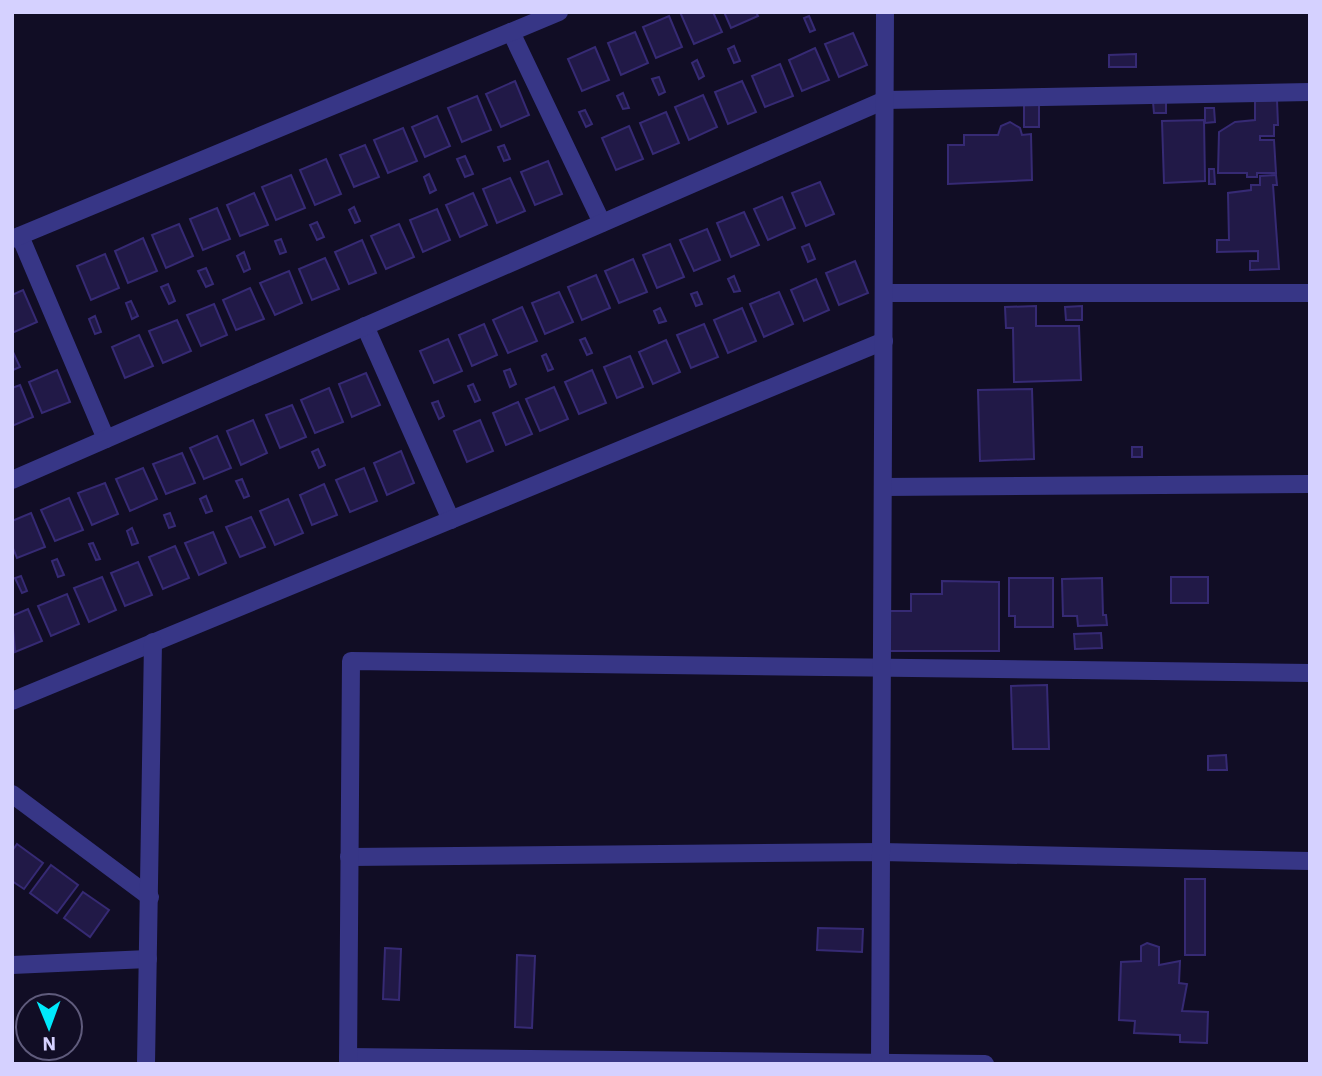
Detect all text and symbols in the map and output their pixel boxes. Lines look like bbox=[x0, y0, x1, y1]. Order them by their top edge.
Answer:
north arrow bbox=[14, 992, 84, 1062]
text: N bbox=[42, 1032, 56, 1056]

